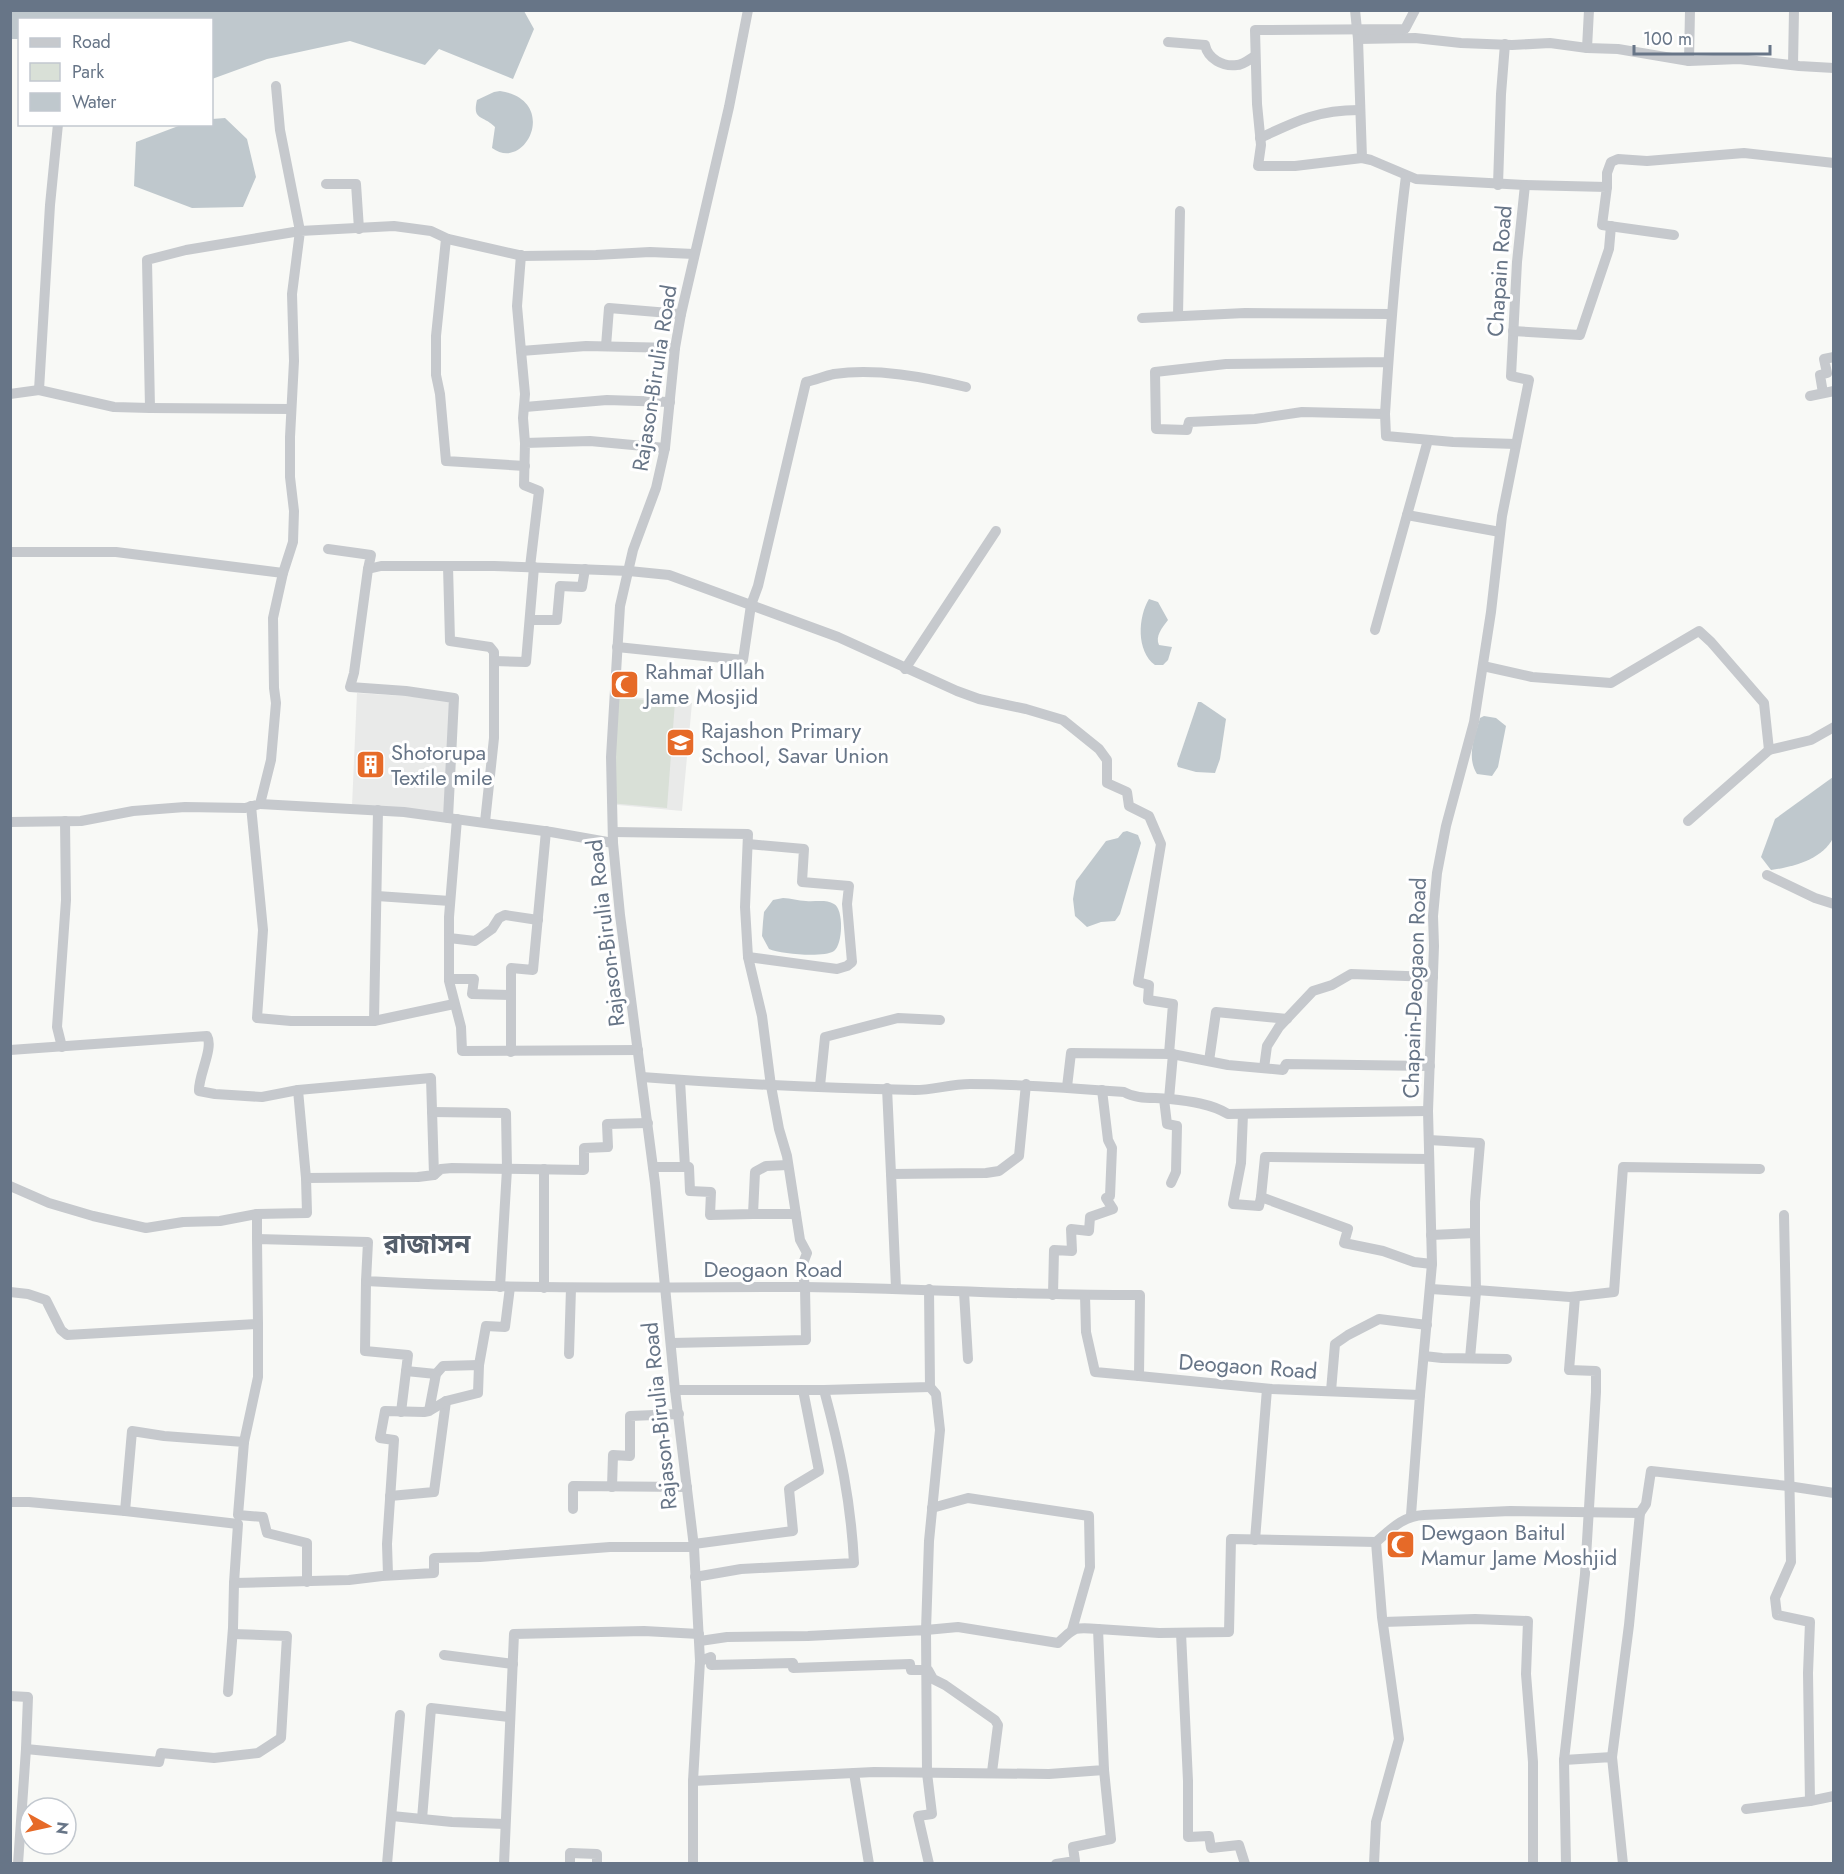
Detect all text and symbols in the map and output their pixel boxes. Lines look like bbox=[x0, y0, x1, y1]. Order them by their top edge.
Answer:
legend bbox=[18, 18, 213, 126]
scale bar bbox=[1634, 18, 1770, 56]
text: 100 m bbox=[1643, 26, 1692, 52]
text: Road bbox=[72, 29, 111, 55]
text: Park bbox=[72, 59, 104, 85]
text: Water bbox=[72, 89, 117, 115]
street label: Chapain Road bbox=[1478, 204, 1520, 338]
street label: Rajason-Birulia Road bbox=[623, 282, 685, 474]
place label: Rahmat Ullah Jame Mosjid bbox=[642, 655, 765, 712]
mosque icon: Rahmat Ullah Jame Mosjid bbox=[608, 668, 640, 700]
place label: Rajashon Primary School, Savar Union bbox=[701, 714, 889, 771]
school or university icon: Rajashon Primary School, Savar Union bbox=[664, 727, 696, 759]
place label: Shotorupa Textile mile bbox=[391, 736, 493, 793]
building icon: Shotorupa Textile mile bbox=[354, 749, 386, 781]
street label: Rajason-Birulia Road bbox=[578, 837, 632, 1029]
street label: Chapain-Deogaon Road bbox=[1394, 877, 1434, 1099]
district label: রাজাসন bbox=[383, 1225, 471, 1263]
street label: Deogaon Road bbox=[703, 1253, 843, 1285]
street label: Rajason-Birulia Road bbox=[633, 1321, 685, 1511]
street label: Deogaon Road bbox=[1178, 1345, 1318, 1387]
place label: Dewgaon Baitul Mamur Jame Moshjid bbox=[1421, 1516, 1617, 1573]
mosque icon: Dewgaon Baitul Mamur Jame Moshjid bbox=[1384, 1529, 1416, 1561]
north arrow bbox=[18, 1796, 78, 1856]
text: N bbox=[50, 1820, 75, 1836]

